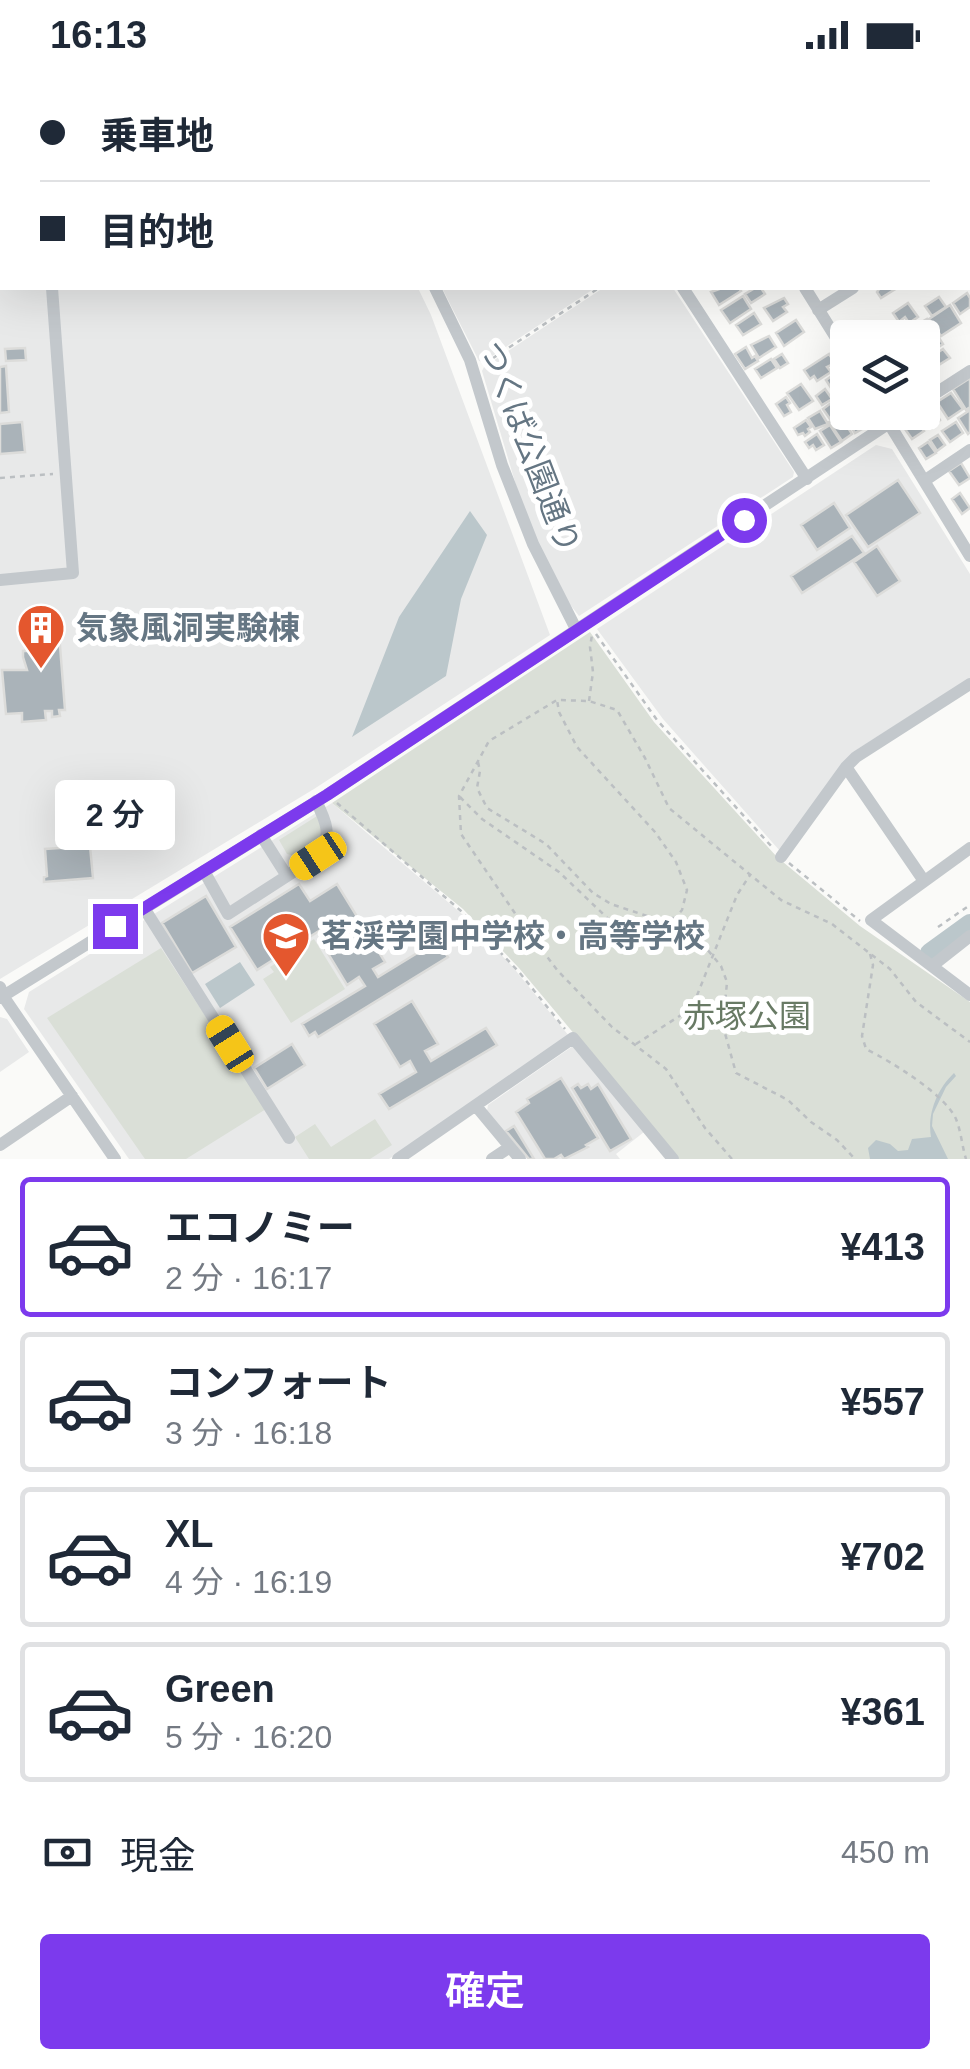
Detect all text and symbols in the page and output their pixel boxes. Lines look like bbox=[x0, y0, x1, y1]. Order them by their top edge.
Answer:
text: 16:13 bbox=[50, 14, 147, 56]
text: 乗車地 bbox=[100, 115, 214, 157]
text: 目的地 bbox=[100, 211, 214, 253]
map controls bbox=[830, 320, 940, 430]
button: layers bbox=[830, 320, 940, 430]
street label: つくば公園通り bbox=[473, 336, 587, 558]
route start bbox=[722, 498, 767, 543]
building icon: 気象風洞実験棟 bbox=[15, 602, 67, 670]
place label: 気象風洞実験棟 bbox=[76, 610, 300, 646]
callout: 2 分 bbox=[55, 781, 175, 851]
text: 2 分 bbox=[86, 797, 144, 833]
car bbox=[285, 827, 351, 885]
route end bbox=[93, 904, 138, 949]
school or university icon: 茗渓学園中学校・高等学校 bbox=[260, 910, 312, 978]
place label: 茗渓学園中学校・高等学校 bbox=[321, 918, 705, 954]
park label: 赤塚公園 bbox=[683, 998, 811, 1034]
car bbox=[201, 1011, 259, 1077]
icon: car bbox=[45, 1202, 135, 1292]
text: エコノミー bbox=[165, 1207, 355, 1249]
text: ¥413 bbox=[840, 1226, 925, 1268]
text: 2 分 · 16:17 bbox=[165, 1260, 332, 1296]
icon: car bbox=[45, 1357, 135, 1447]
text: コンフォート bbox=[165, 1362, 392, 1404]
text: ¥557 bbox=[840, 1381, 925, 1423]
text: 3 分 · 16:18 bbox=[165, 1415, 332, 1451]
icon: car bbox=[45, 1512, 135, 1602]
text: XL bbox=[165, 1513, 214, 1555]
text: ¥702 bbox=[840, 1536, 925, 1578]
text: 4 分 · 16:19 bbox=[165, 1564, 332, 1600]
icon: car bbox=[45, 1667, 135, 1757]
text: Green bbox=[165, 1668, 275, 1710]
text: ¥361 bbox=[840, 1691, 925, 1733]
text: 5 分 · 16:20 bbox=[165, 1719, 332, 1755]
icon: cash bbox=[40, 1825, 95, 1880]
text: 450 m bbox=[841, 1834, 930, 1870]
text: 現金 bbox=[120, 1835, 196, 1877]
button: 確定 bbox=[40, 1934, 930, 2049]

